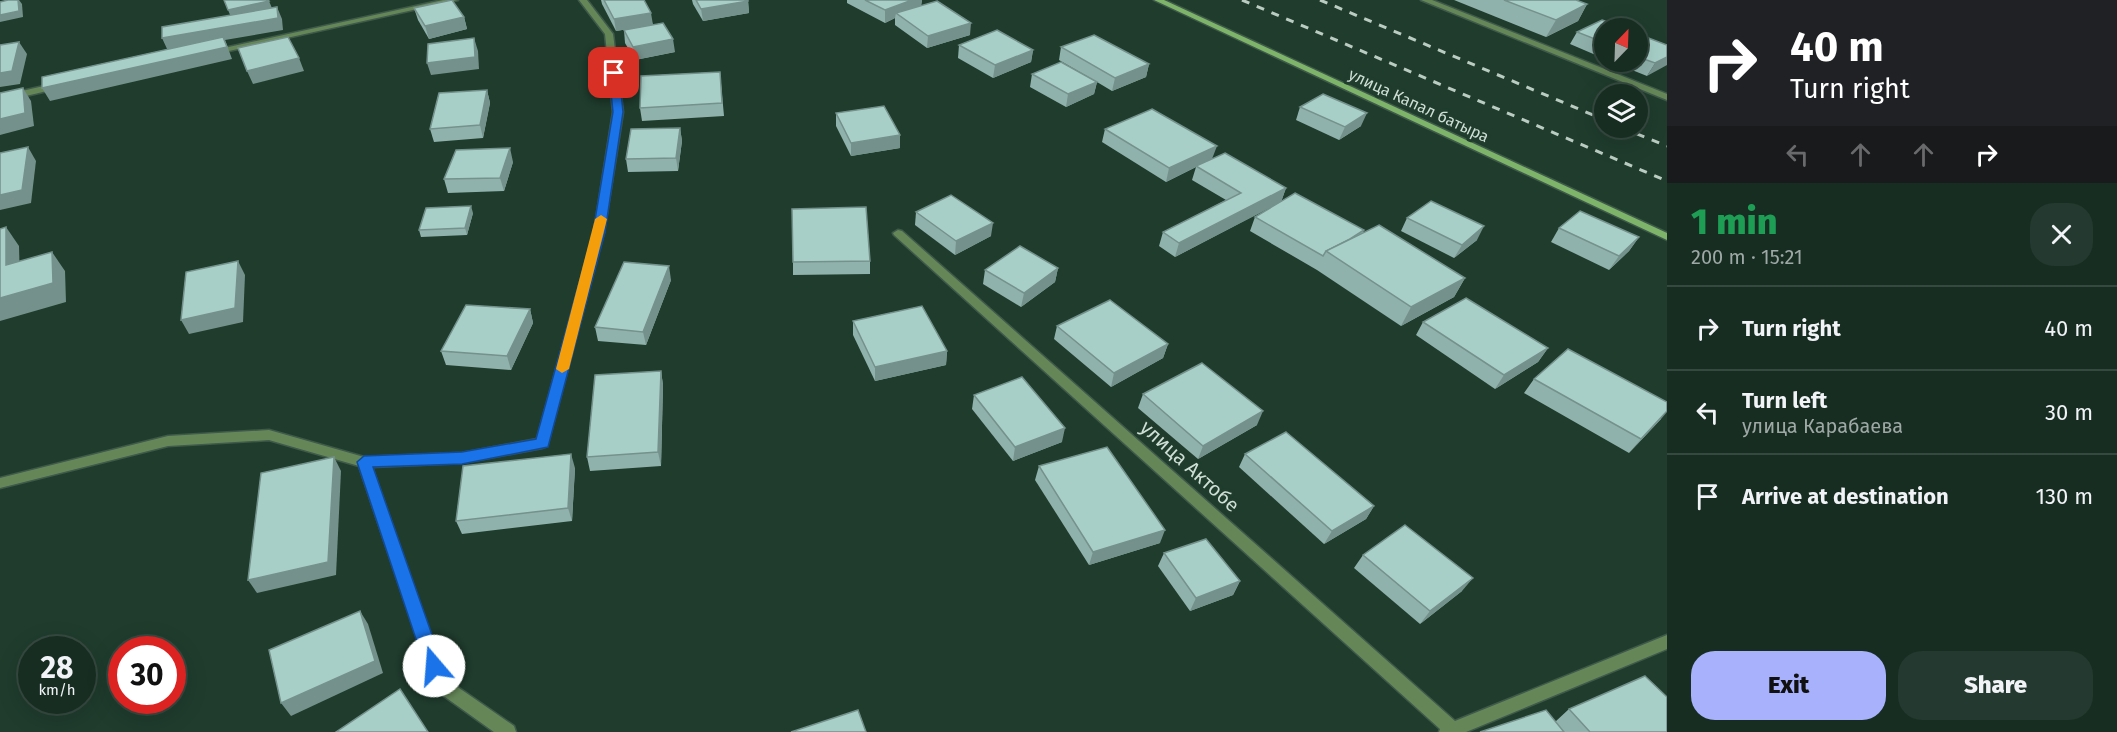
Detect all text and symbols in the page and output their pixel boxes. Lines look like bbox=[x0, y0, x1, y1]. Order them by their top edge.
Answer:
north arrow bbox=[1594, 18, 1648, 72]
map controls bbox=[1594, 18, 1648, 138]
text: 40 m bbox=[1790, 22, 1884, 72]
icon: right bbox=[1691, 24, 1769, 102]
pin bbox=[588, 47, 639, 98]
icon: arrive bbox=[597, 56, 630, 89]
street label: улица Капал батыра bbox=[1345, 65, 1492, 146]
text: Turn right bbox=[1790, 73, 1910, 105]
button: layers bbox=[1594, 84, 1648, 138]
icon: left bbox=[1781, 138, 1814, 171]
icon: ahead bbox=[1844, 138, 1877, 171]
icon: ahead bbox=[1907, 138, 1940, 171]
icon: right bbox=[1970, 138, 2003, 171]
text: 1 min bbox=[1691, 200, 1777, 244]
button: close bbox=[2030, 203, 2093, 266]
text: 200 m · 15:21 bbox=[1691, 245, 1803, 269]
icon: right bbox=[1691, 312, 1724, 345]
text: Turn right bbox=[1742, 315, 1841, 342]
text: 40 m bbox=[2044, 315, 2093, 342]
text: Turn left bbox=[1742, 387, 1827, 414]
icon: left bbox=[1691, 396, 1724, 429]
text: 30 m bbox=[2045, 399, 2093, 426]
text: улица Карабаева bbox=[1742, 414, 1903, 438]
street label: улица Актобе bbox=[1135, 415, 1245, 517]
icon: arrive bbox=[1691, 480, 1724, 513]
text: Arrive at destination bbox=[1742, 483, 1949, 510]
text: 130 m bbox=[2036, 483, 2093, 510]
position arrow bbox=[402, 634, 466, 698]
speed limit sign: 30 bbox=[108, 636, 186, 714]
text: 28 bbox=[41, 650, 73, 686]
button: Exit bbox=[1691, 651, 1886, 720]
button: Share bbox=[1898, 651, 2093, 720]
text: km/h bbox=[38, 681, 76, 699]

